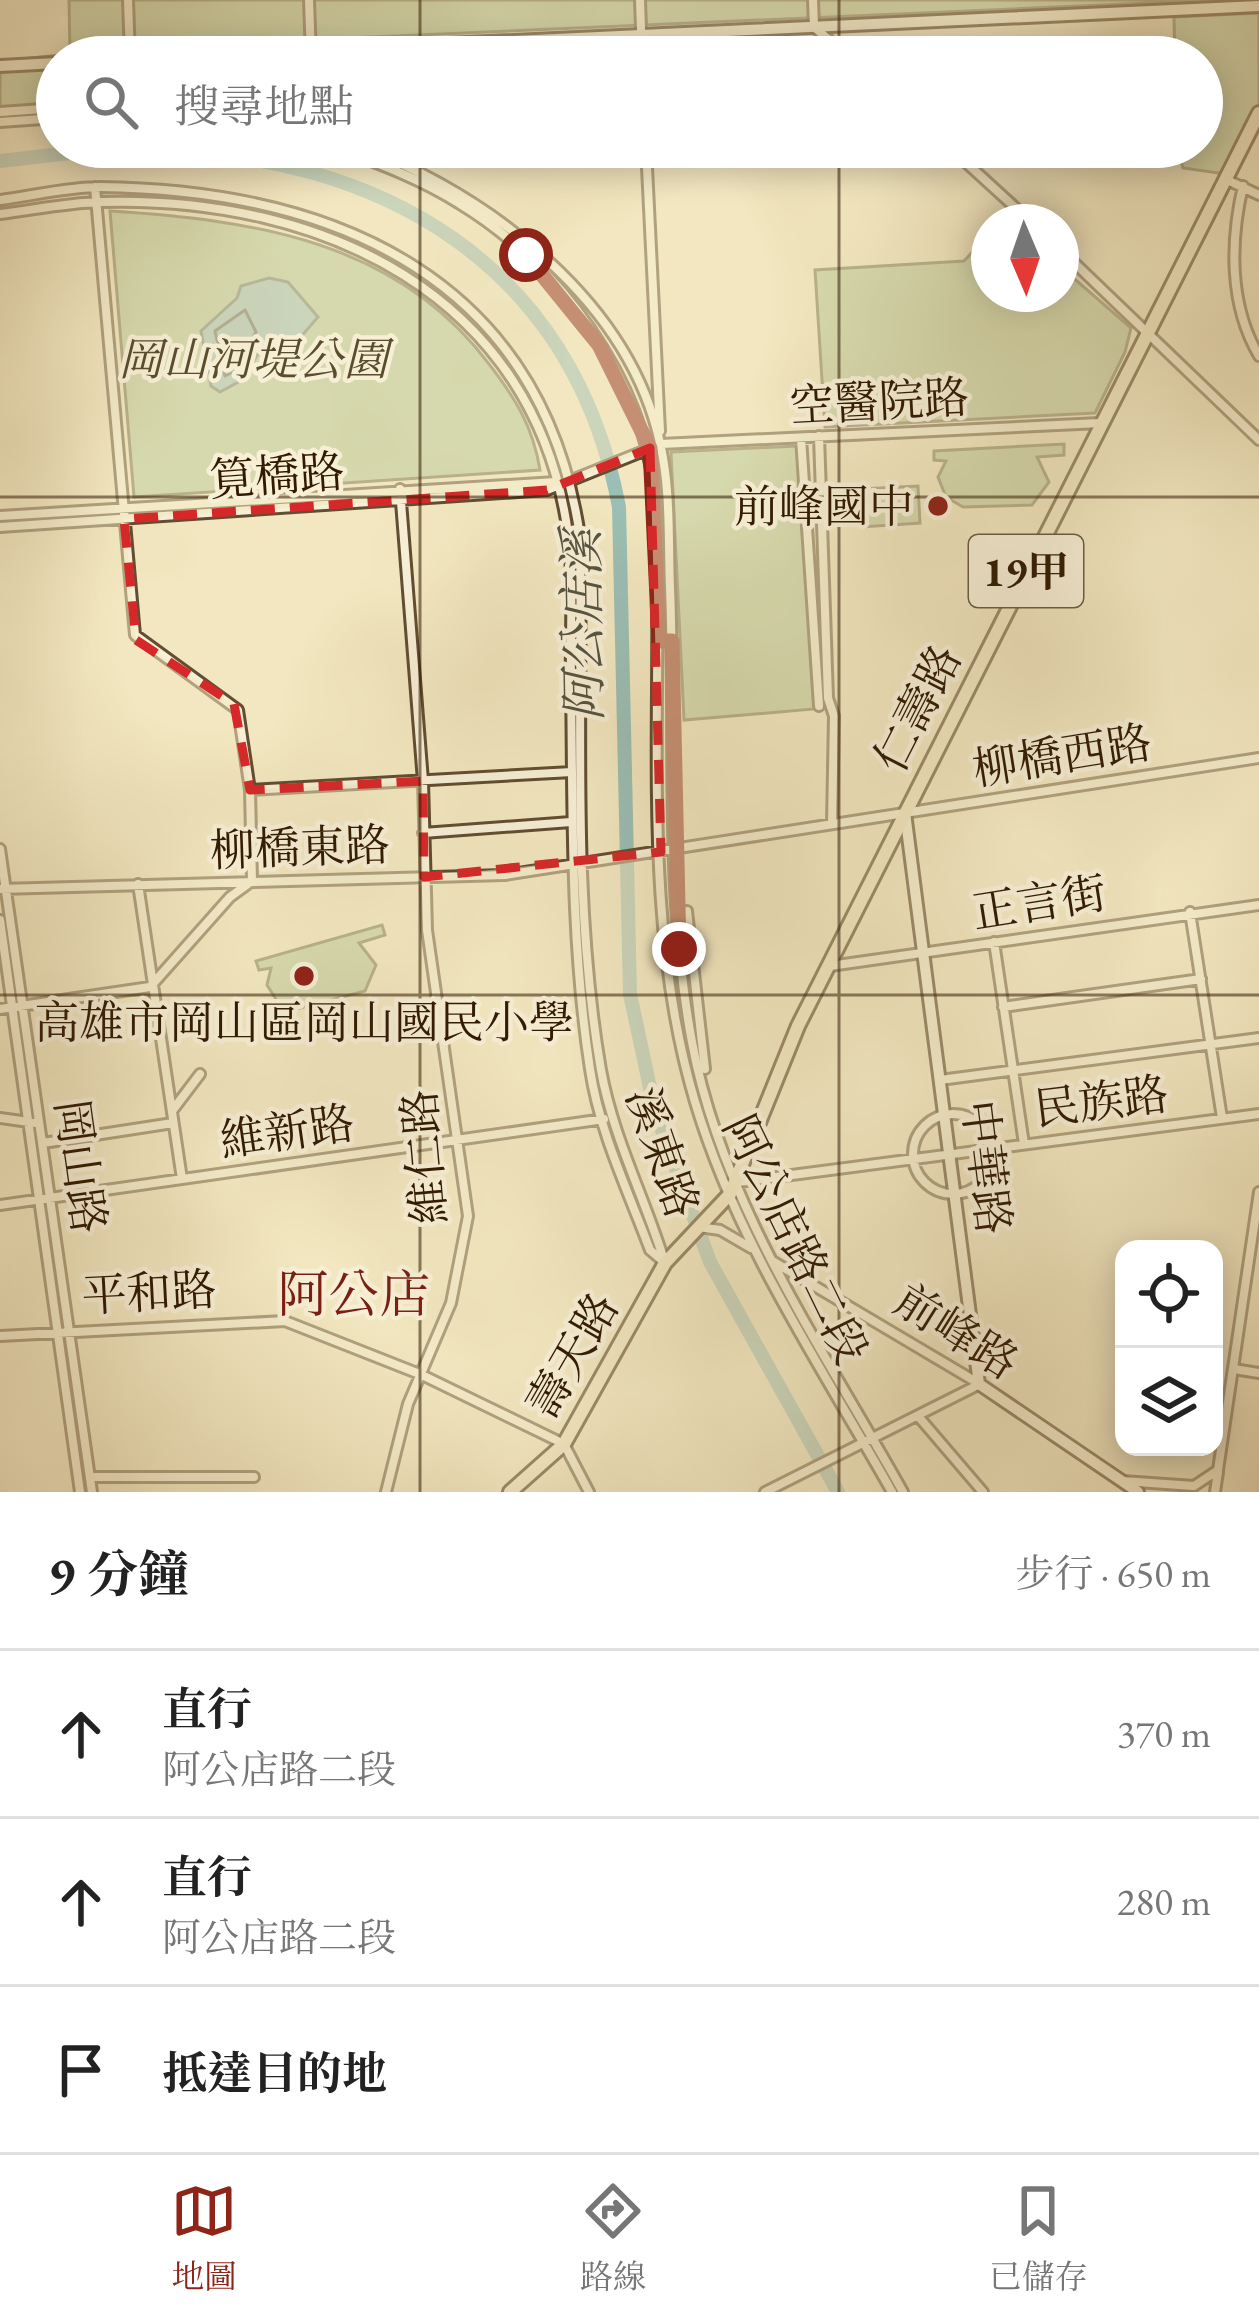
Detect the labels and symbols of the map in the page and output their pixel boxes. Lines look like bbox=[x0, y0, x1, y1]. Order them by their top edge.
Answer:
north arrow bbox=[971, 204, 1079, 312]
route start bbox=[499, 228, 553, 282]
park label: 岡山河堤公園 bbox=[118, 330, 394, 388]
street label: 空醫院路 bbox=[788, 367, 970, 435]
street label: 筧橋路 bbox=[208, 441, 346, 509]
place label: 前峰國中 bbox=[734, 477, 914, 535]
marker: 前峰國中 bbox=[925, 493, 951, 519]
water label: 阿公店溪 bbox=[549, 523, 615, 722]
road number: 19甲 bbox=[969, 535, 1083, 607]
street label: 仁壽路 bbox=[861, 635, 973, 781]
street label: 柳橋西路 bbox=[969, 712, 1155, 798]
street label: 柳橋東路 bbox=[209, 815, 391, 879]
street label: 正言街 bbox=[968, 863, 1110, 941]
route end bbox=[652, 922, 706, 976]
marker: 高雄市岡山區岡山國民小學 bbox=[291, 963, 317, 989]
place label: 高雄市岡山區岡山國民小學 bbox=[34, 993, 574, 1051]
street label: 民族路 bbox=[1030, 1064, 1172, 1138]
street label: 溪東路 bbox=[614, 1079, 712, 1225]
street label: 維仁路 bbox=[389, 1087, 459, 1227]
street label: 維新路 bbox=[216, 1093, 358, 1169]
street label: 岡山路 bbox=[43, 1095, 119, 1237]
street label: 中華路 bbox=[950, 1096, 1024, 1238]
street label: 阿公店路二段 bbox=[711, 1105, 881, 1373]
street label: 平和路 bbox=[80, 1260, 218, 1324]
district label: 阿公店 bbox=[277, 1261, 431, 1327]
street label: 前峰路 bbox=[884, 1271, 1030, 1391]
street label: 壽天路 bbox=[513, 1282, 631, 1428]

